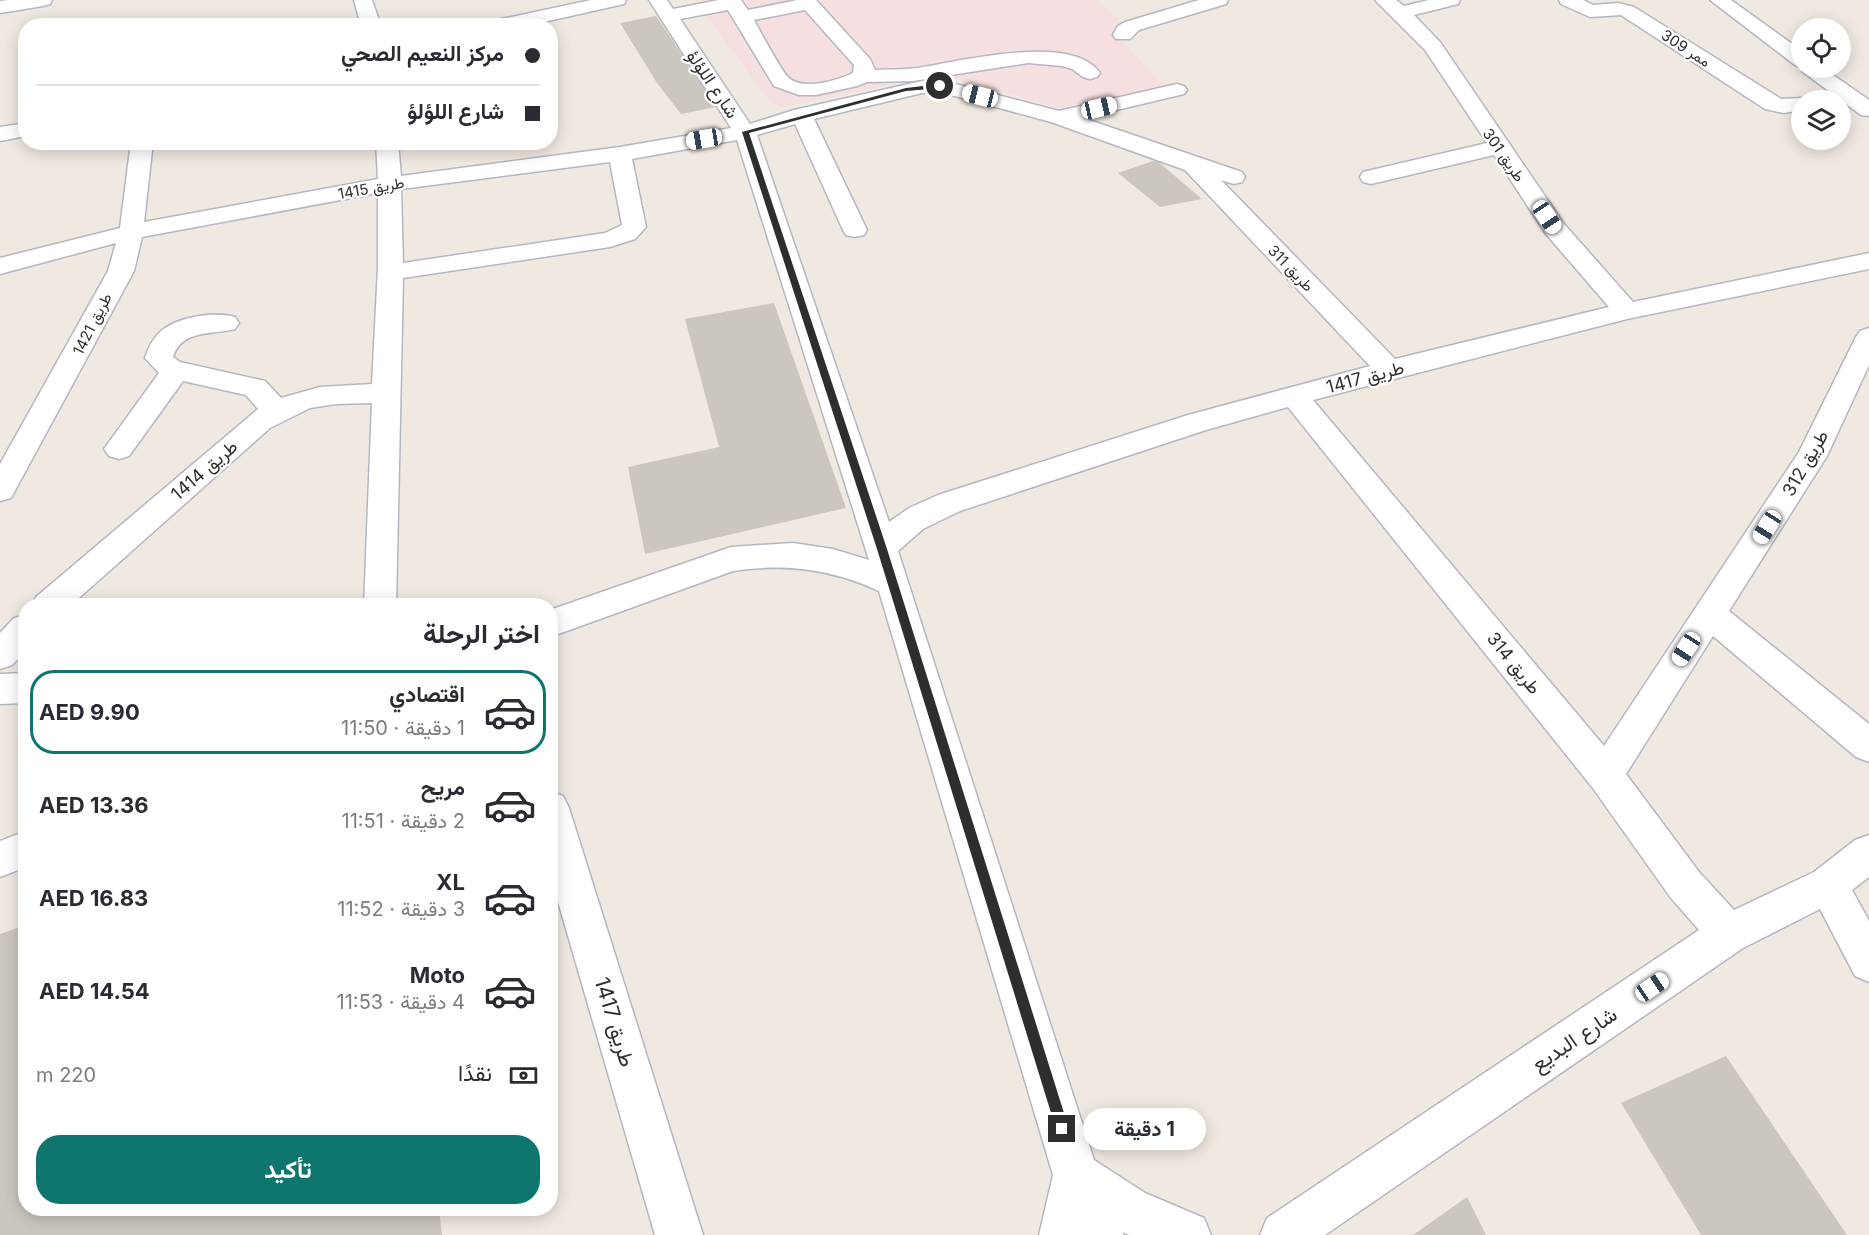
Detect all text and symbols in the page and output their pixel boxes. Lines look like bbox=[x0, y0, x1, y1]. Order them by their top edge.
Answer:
map controls bbox=[1791, 18, 1851, 150]
button: locate bbox=[1791, 18, 1851, 78]
street label: ممر 309 bbox=[1658, 25, 1714, 71]
text: مركز النعيم الصحي bbox=[341, 40, 504, 66]
street label: شارع اللؤلؤ bbox=[681, 46, 743, 123]
route start bbox=[926, 72, 953, 99]
car bbox=[960, 83, 1000, 109]
button: layers bbox=[1791, 90, 1851, 150]
car bbox=[1079, 95, 1119, 121]
text: شارع اللؤلؤ bbox=[407, 98, 504, 124]
street label: طريق 301 bbox=[1478, 125, 1529, 186]
car bbox=[685, 127, 723, 151]
street label: طريق 1415 bbox=[336, 173, 406, 204]
car bbox=[1529, 197, 1565, 237]
street label: طريق 311 bbox=[1263, 241, 1318, 296]
street label: طريق 1421 bbox=[68, 290, 117, 359]
street label: طريق 1417 bbox=[1324, 357, 1406, 398]
street label: طريق 312 bbox=[1778, 426, 1833, 500]
street label: طريق 1414 bbox=[167, 436, 242, 505]
car bbox=[1750, 507, 1784, 547]
text: اختر الرحلة bbox=[423, 617, 540, 650]
street label: طريق 314 bbox=[1482, 628, 1545, 699]
car bbox=[1669, 629, 1703, 669]
text: اقتصادي bbox=[389, 681, 465, 707]
icon: car bbox=[483, 685, 537, 739]
text: AED 9.90 bbox=[39, 699, 140, 725]
text: 1 دقيقة · 11:50 bbox=[341, 716, 465, 740]
text: مريح bbox=[421, 774, 465, 800]
icon: car bbox=[483, 778, 537, 832]
text: AED 13.36 bbox=[39, 792, 148, 818]
text: 2 دقيقة · 11:51 bbox=[342, 809, 465, 833]
text: XL bbox=[436, 869, 465, 895]
icon: car bbox=[483, 871, 537, 925]
text: AED 16.83 bbox=[39, 885, 148, 911]
text: 3 دقيقة · 11:52 bbox=[337, 897, 465, 921]
text: Moto bbox=[410, 962, 465, 988]
icon: car bbox=[483, 964, 537, 1018]
car bbox=[1632, 969, 1672, 1005]
street label: طريق 1417 bbox=[589, 974, 640, 1070]
text: AED 14.54 bbox=[39, 978, 150, 1004]
text: 4 دقيقة · 11:53 bbox=[337, 990, 465, 1014]
street label: شارع البديع bbox=[1526, 1001, 1623, 1078]
icon: cash bbox=[507, 1059, 540, 1092]
text: نقدًا bbox=[458, 1060, 492, 1086]
text: 220 m bbox=[36, 1063, 96, 1087]
callout: 1 دقيقة bbox=[1083, 1108, 1206, 1150]
route end bbox=[1048, 1115, 1075, 1142]
text: 1 دقيقة bbox=[1114, 1117, 1175, 1141]
button: تأكيد bbox=[36, 1135, 540, 1204]

